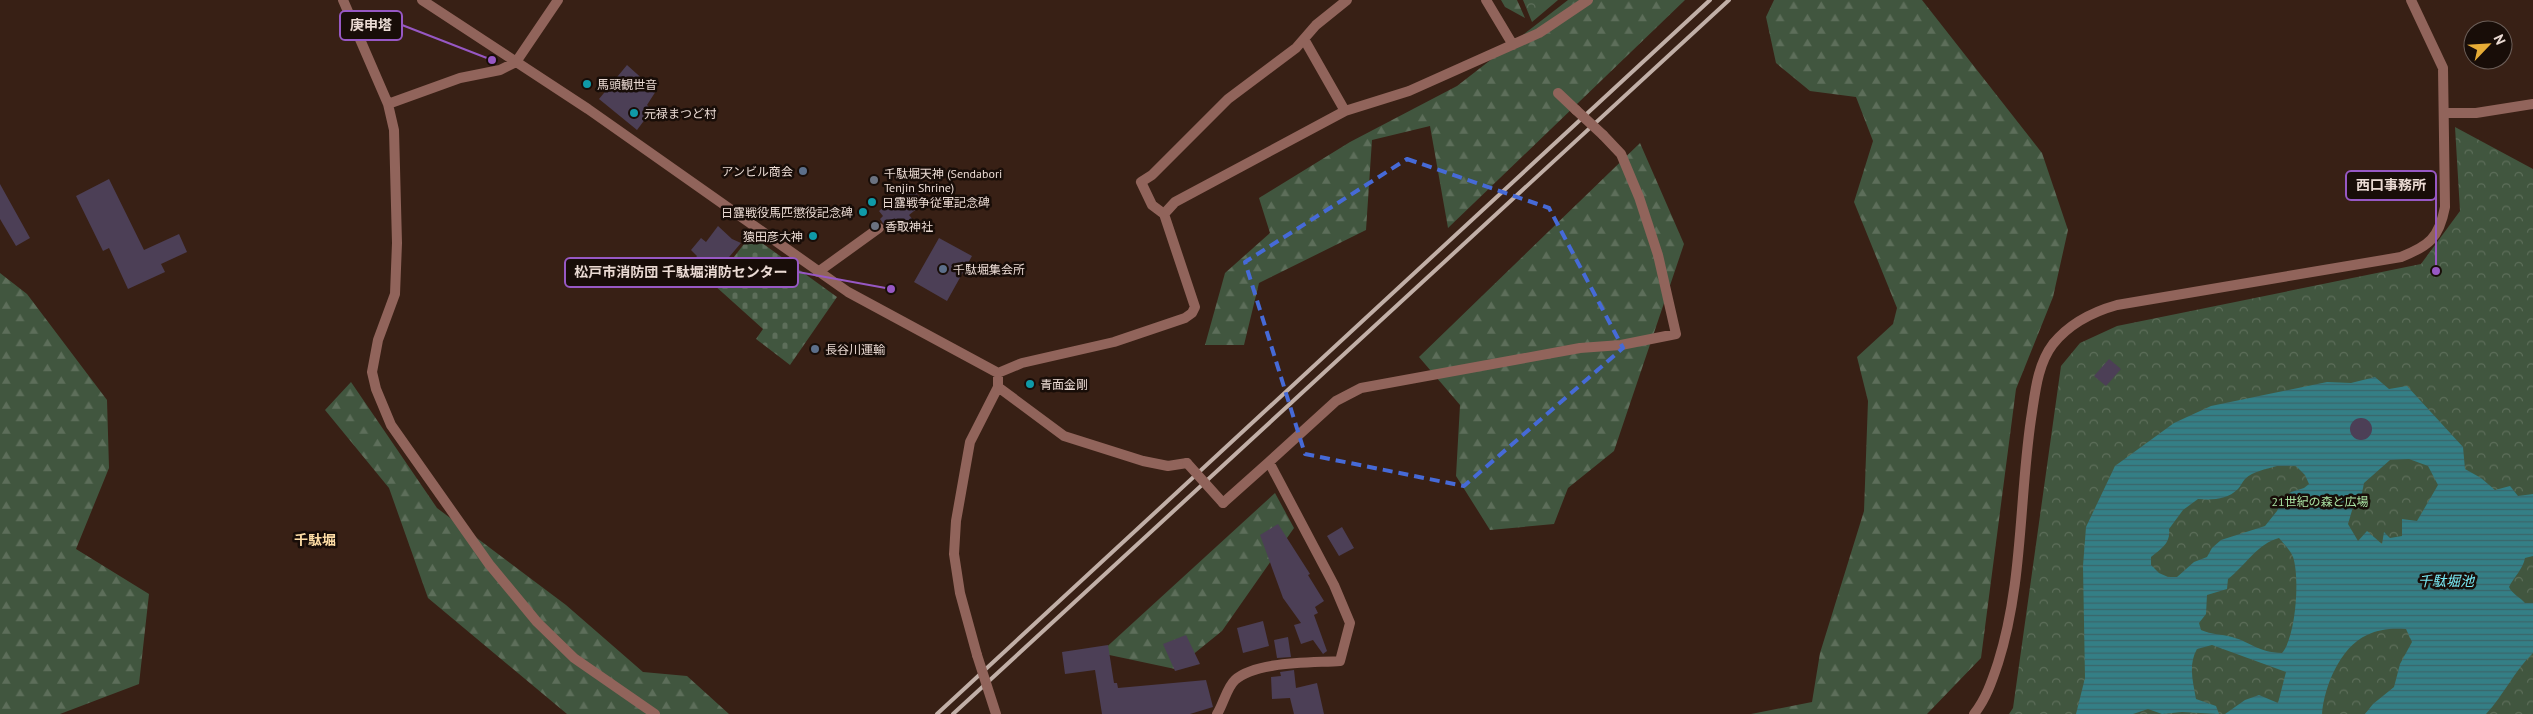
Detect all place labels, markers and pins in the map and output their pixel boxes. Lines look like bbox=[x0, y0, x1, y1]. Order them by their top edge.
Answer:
callout: 庚申塔 bbox=[340, 11, 402, 40]
place label: 馬頭観世音 bbox=[597, 77, 657, 92]
marker: 馬頭観世音 bbox=[581, 78, 593, 90]
place label: 元禄まつど村 bbox=[644, 106, 717, 121]
marker: 元禄まつど村 bbox=[628, 107, 640, 119]
place label: アンビル商会 bbox=[721, 164, 793, 179]
marker: アンビル商会 bbox=[797, 165, 809, 177]
place label: 千駄堀天神 (Sendabori Tenjin Shrine) bbox=[884, 166, 1002, 195]
callout: 西口事務所 bbox=[2346, 171, 2436, 200]
marker: 千駄堀天神 (Sendabori Tenjin Shrine) bbox=[868, 174, 880, 186]
place label: 日露戦争従軍記念碑 bbox=[882, 195, 990, 210]
marker: 日露戦争従軍記念碑 bbox=[866, 196, 878, 208]
place label: 日露戦役馬匹懲役記念碑 bbox=[721, 205, 853, 220]
marker: 日露戦役馬匹懲役記念碑 bbox=[857, 206, 869, 218]
place label: 香取神社 bbox=[885, 219, 933, 234]
marker: 香取神社 bbox=[869, 220, 881, 232]
place label: 猿田彦大神 bbox=[743, 229, 803, 244]
marker: 猿田彦大神 bbox=[807, 230, 819, 242]
callout: 松戸市消防団 千駄堀消防センター bbox=[565, 258, 798, 287]
place label: 千駄堀集会所 bbox=[953, 262, 1025, 277]
marker: 千駄堀集会所 bbox=[937, 263, 949, 275]
place label: 長谷川運輸 bbox=[825, 342, 885, 357]
marker: 長谷川運輸 bbox=[809, 343, 821, 355]
place label: 青面金剛 bbox=[1040, 377, 1088, 392]
marker: 青面金剛 bbox=[1024, 378, 1036, 390]

